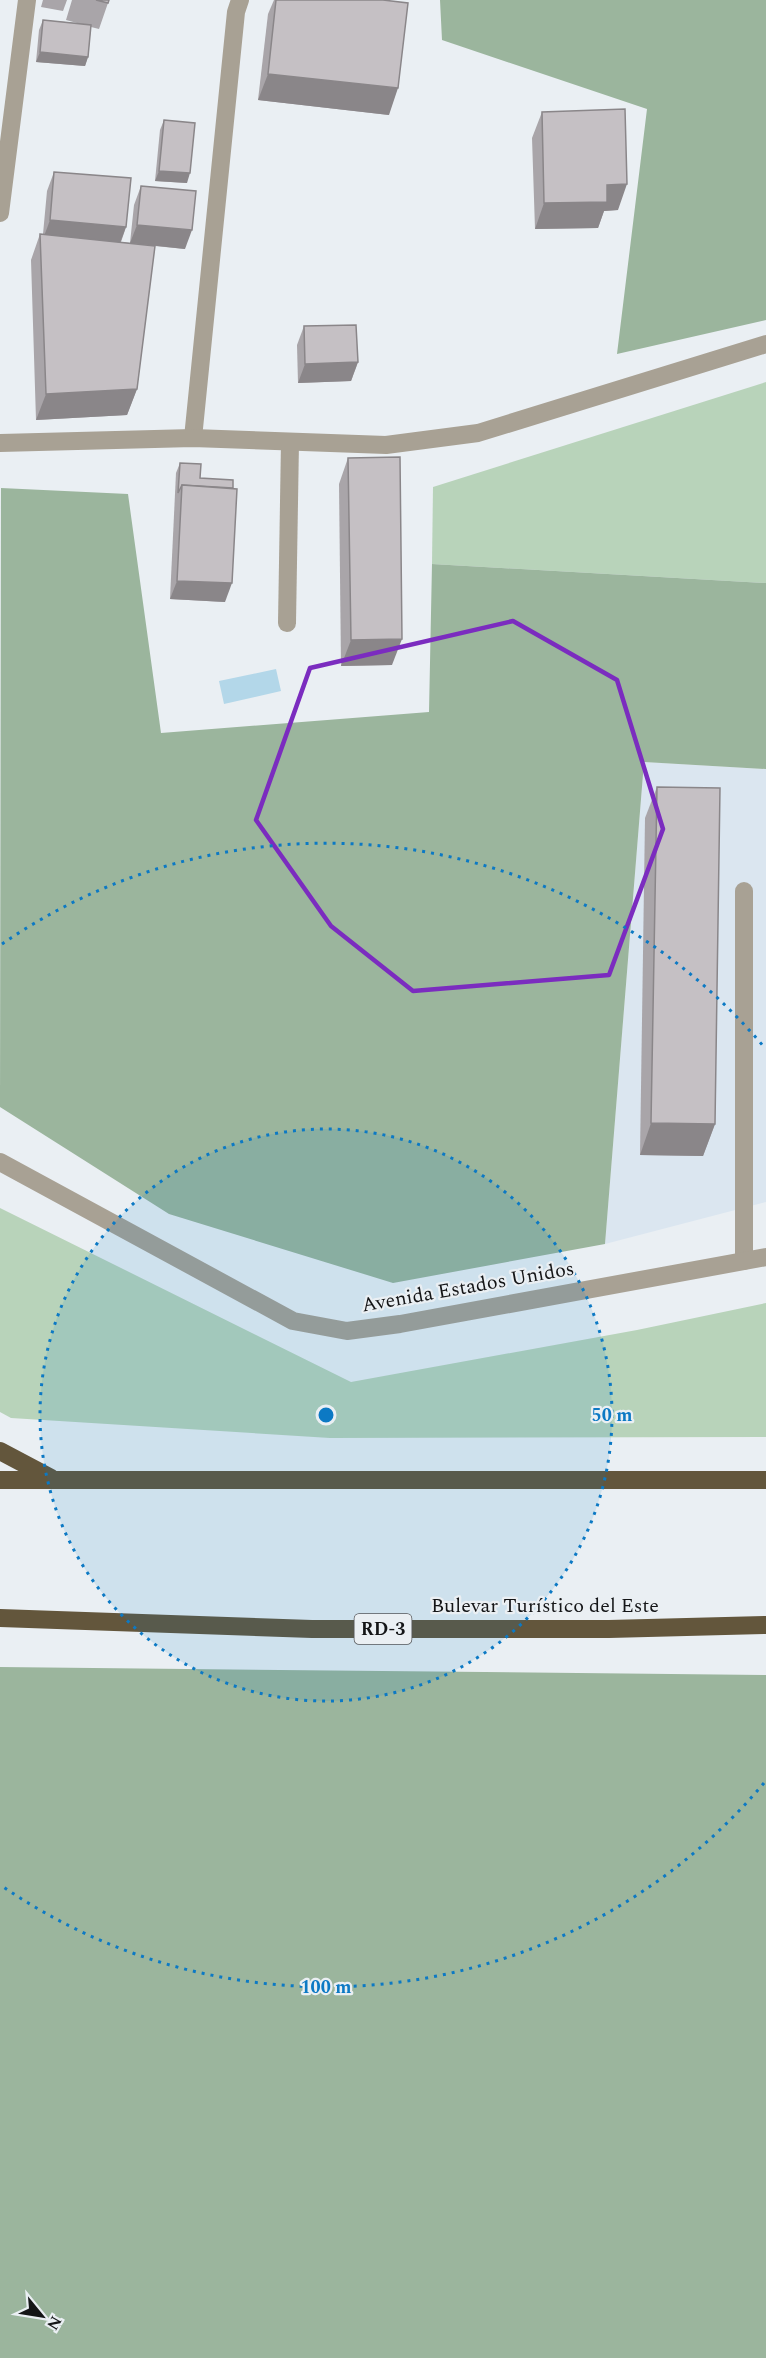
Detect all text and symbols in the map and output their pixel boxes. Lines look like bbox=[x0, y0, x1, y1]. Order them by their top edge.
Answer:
street label: Avenida Estados Unidos bbox=[359, 1254, 577, 1320]
text: 50 m bbox=[592, 1402, 632, 1429]
centre of rings bbox=[316, 1405, 336, 1425]
street label: Bulevar Turístico del Este bbox=[431, 1591, 659, 1621]
road number: RD-3 bbox=[354, 1614, 412, 1644]
text: 100 m bbox=[300, 1974, 352, 2001]
north arrow bbox=[12, 2286, 72, 2346]
text: N bbox=[40, 2311, 68, 2335]

